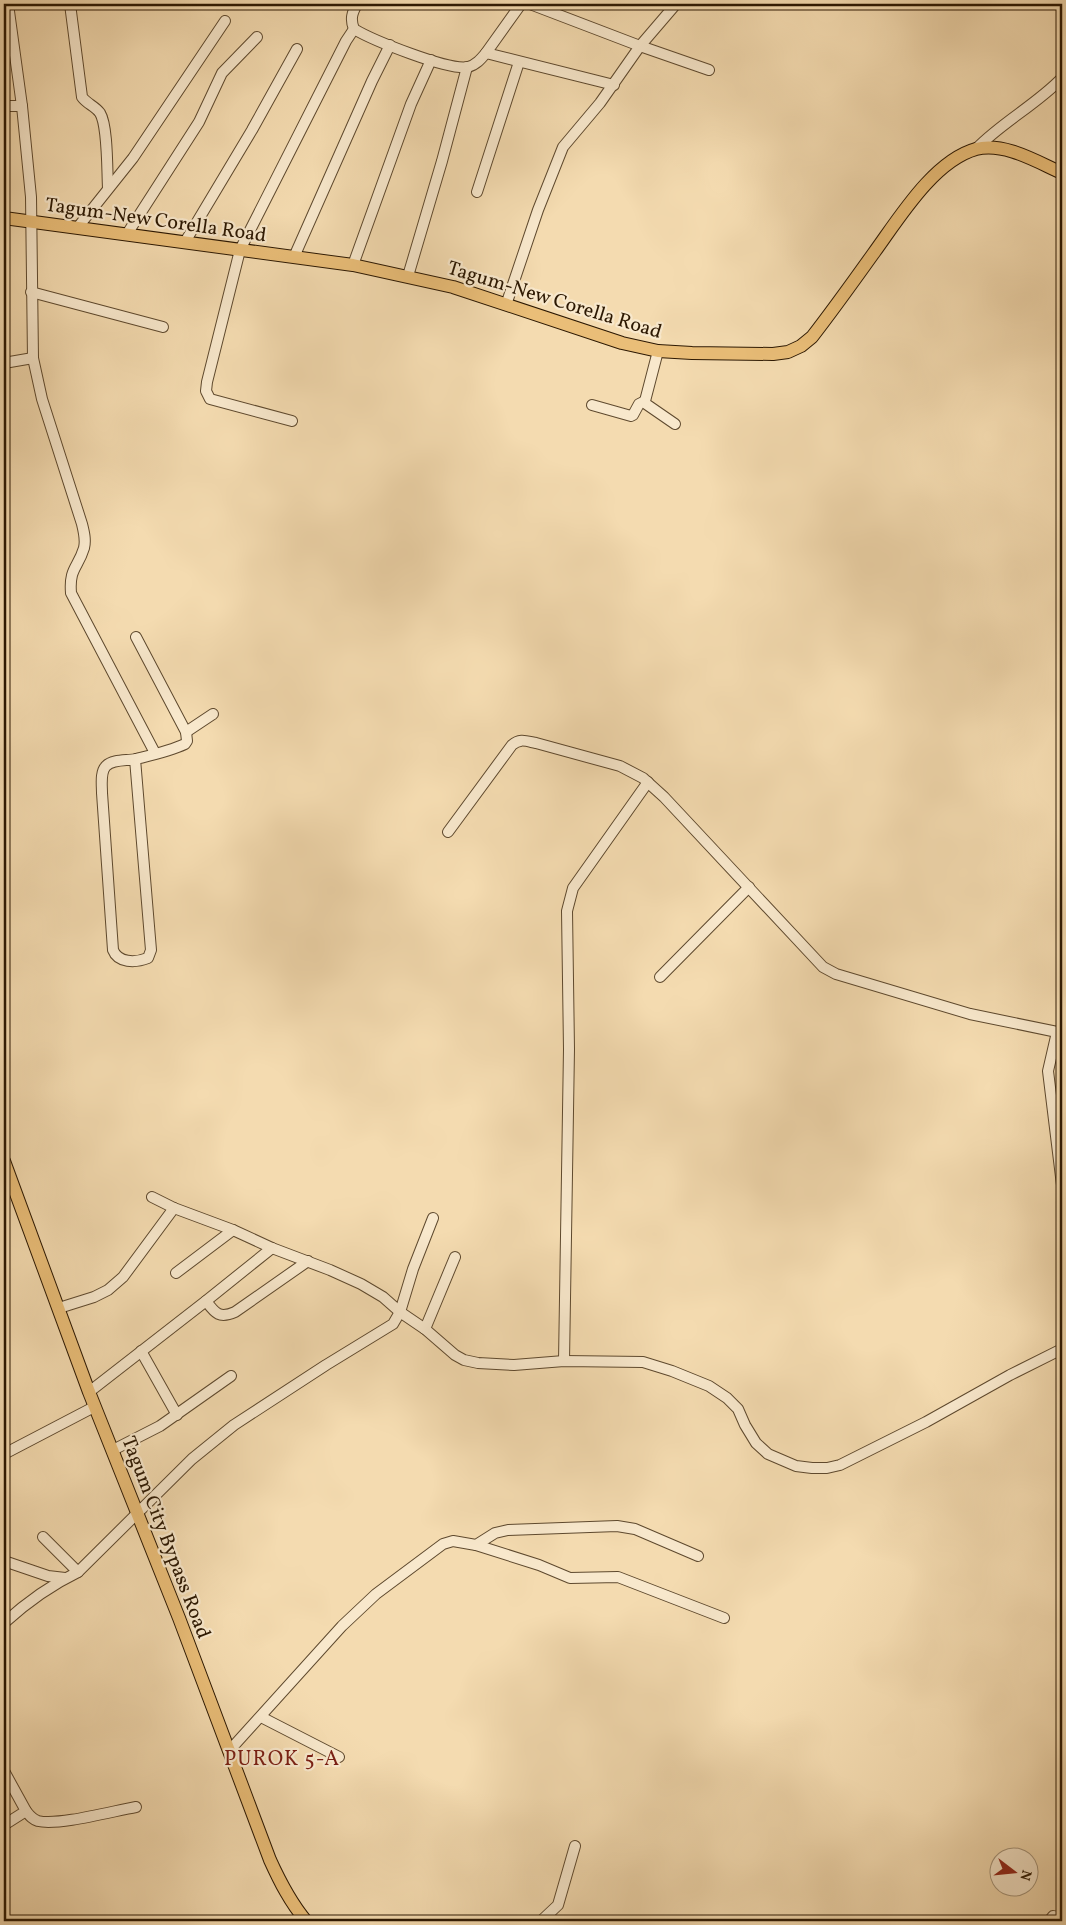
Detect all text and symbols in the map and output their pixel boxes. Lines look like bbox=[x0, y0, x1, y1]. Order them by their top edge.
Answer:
street label: Tagum-New Corella Road bbox=[43, 192, 268, 250]
street label: Tagum-New Corella Road bbox=[444, 255, 665, 347]
street label: Tagum City Bypass Road bbox=[114, 1432, 217, 1643]
district label: PUROK 5-A bbox=[224, 1745, 340, 1774]
north arrow bbox=[988, 1848, 1038, 1898]
text: N bbox=[1015, 1868, 1036, 1883]

